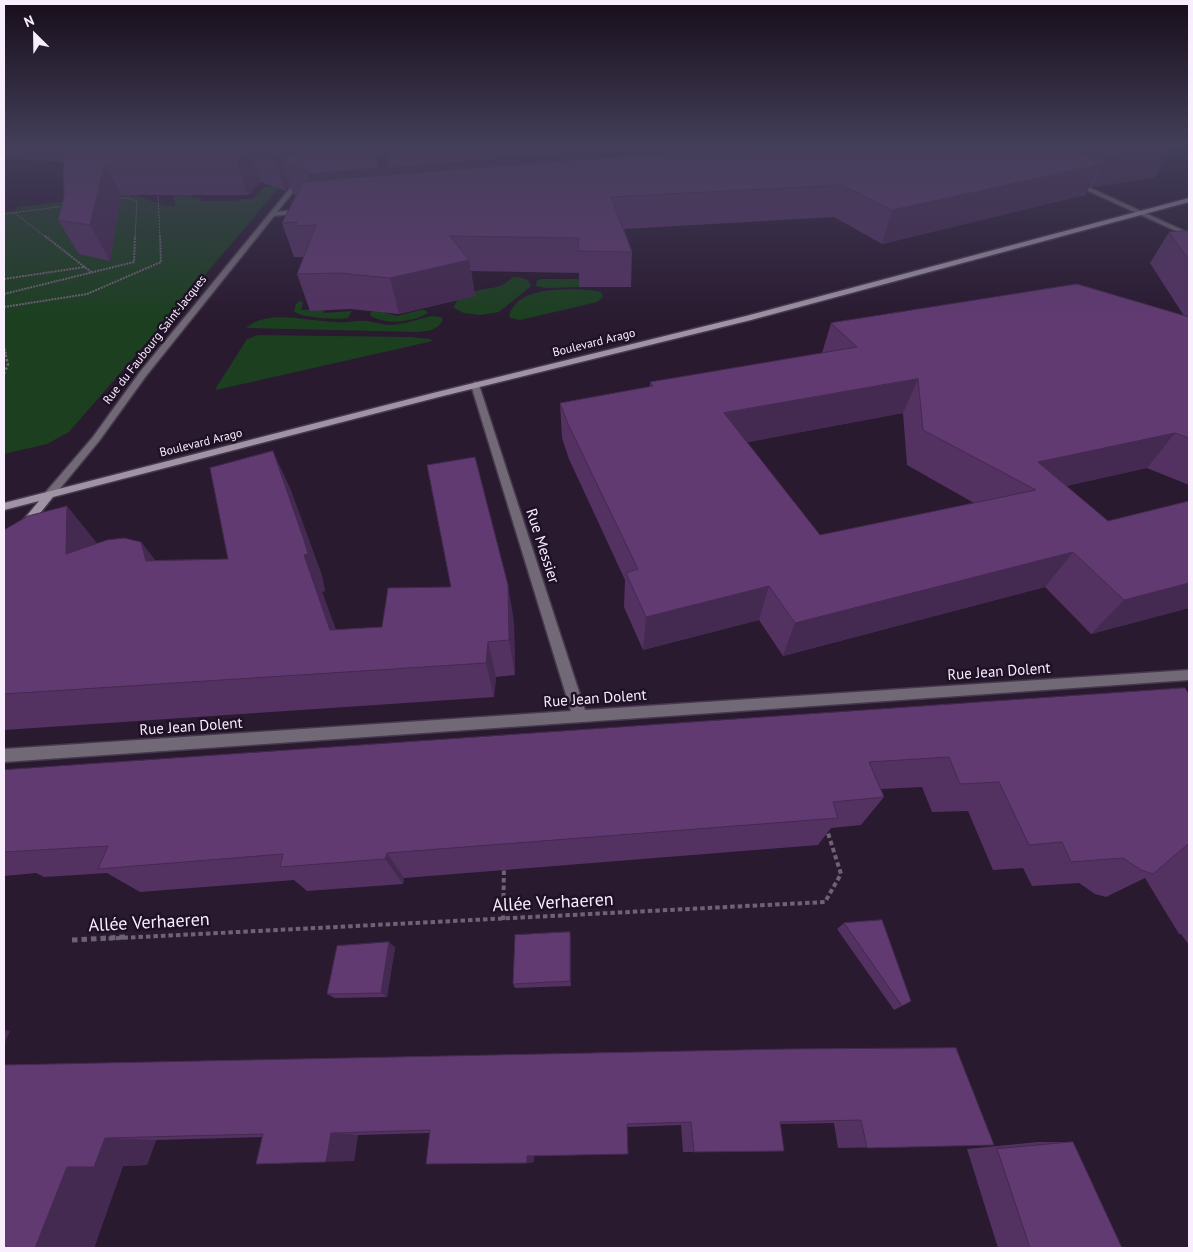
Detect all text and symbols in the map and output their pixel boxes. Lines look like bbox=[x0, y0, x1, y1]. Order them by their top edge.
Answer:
north arrow bbox=[10, 10, 60, 60]
text: N bbox=[21, 11, 37, 31]
street label: Rue du Faubourg Saint-Jacques bbox=[100, 273, 210, 407]
street label: Boulevard Arago bbox=[551, 326, 637, 360]
street label: Boulevard Arago bbox=[158, 426, 244, 460]
street label: Rue Messier bbox=[521, 506, 563, 586]
street label: Rue Jean Dolent bbox=[947, 659, 1051, 685]
street label: Rue Jean Dolent bbox=[543, 686, 647, 712]
street label: Rue Jean Dolent bbox=[139, 714, 243, 740]
street label: Allée Verhaeren bbox=[492, 889, 614, 917]
street label: Allée Verhaeren bbox=[88, 909, 210, 937]

